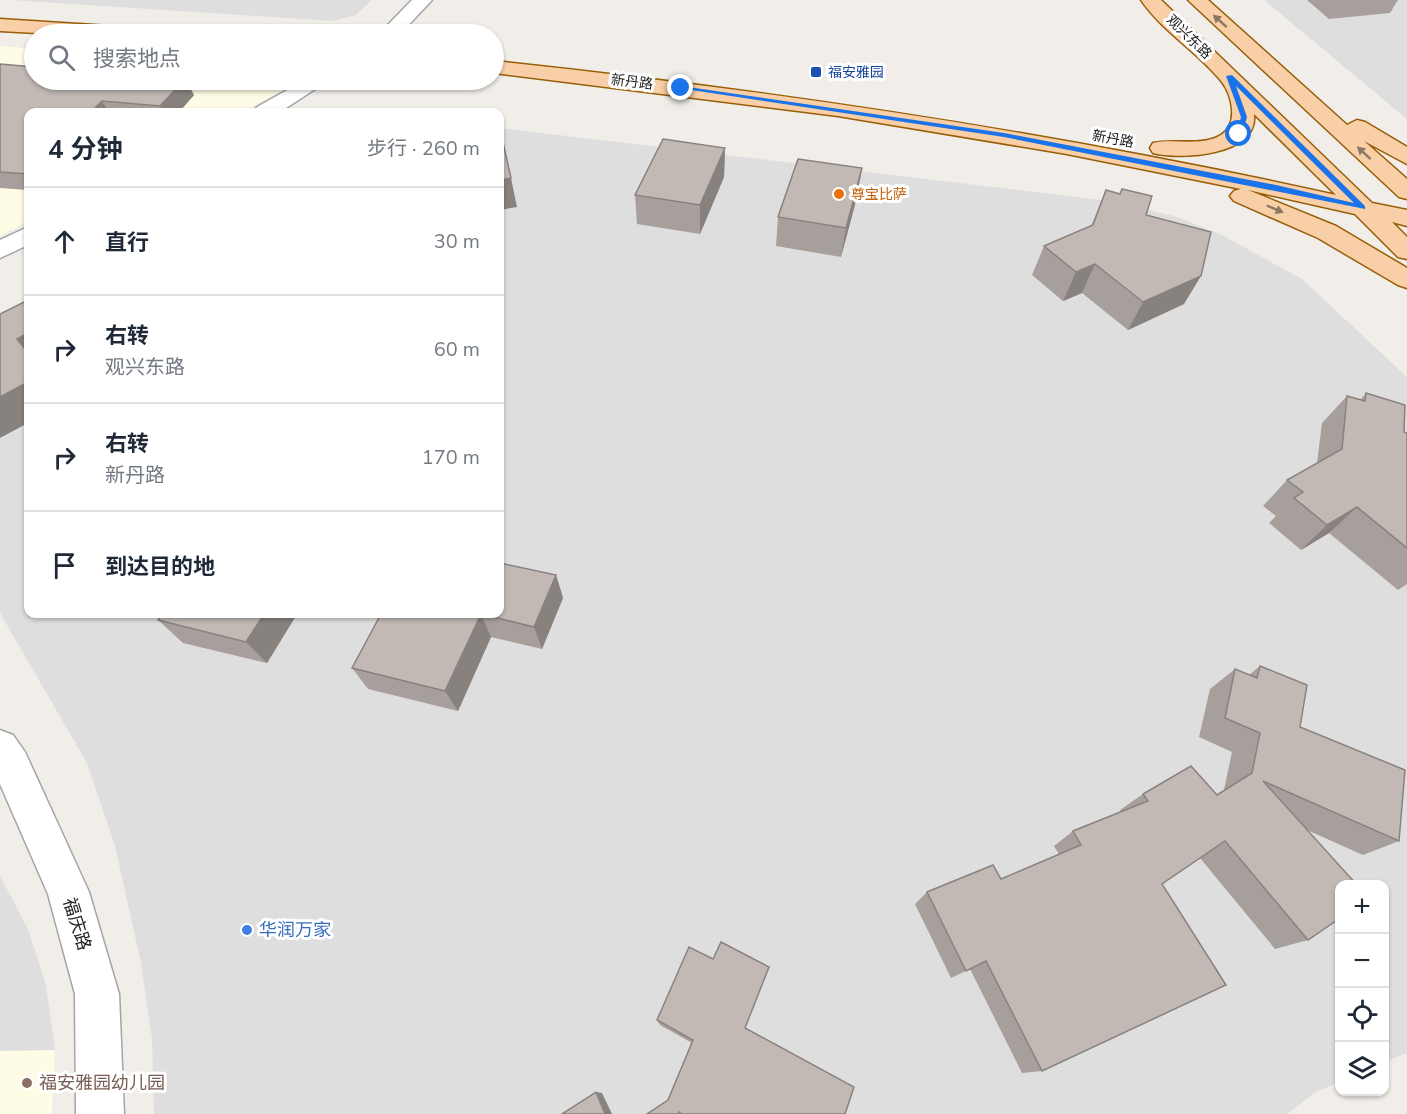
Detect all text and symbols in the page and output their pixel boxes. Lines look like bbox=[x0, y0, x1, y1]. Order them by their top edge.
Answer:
street label: 观兴东路 bbox=[1162, 11, 1216, 63]
one-way arrow bbox=[1213, 15, 1228, 28]
search box bbox=[24, 24, 504, 90]
icon: search bbox=[45, 41, 78, 74]
text: 搜索地点 bbox=[93, 44, 181, 74]
place label: 福安雅园 bbox=[828, 63, 884, 82]
marker: 福安雅园 bbox=[809, 65, 823, 79]
street label: 新丹路 bbox=[610, 70, 654, 94]
route end bbox=[667, 74, 693, 100]
route start bbox=[1225, 120, 1251, 146]
street label: 新丹路 bbox=[1091, 126, 1135, 152]
text: 4 分钟 bbox=[48, 132, 123, 167]
text: 步行 · 260 m bbox=[367, 135, 480, 162]
one-way arrow bbox=[1356, 146, 1371, 160]
place label: 尊宝比萨 bbox=[851, 185, 907, 204]
marker: 尊宝比萨 bbox=[832, 187, 846, 201]
one-way arrow bbox=[1266, 205, 1284, 214]
icon: ahead bbox=[48, 225, 81, 258]
text: 直行 bbox=[105, 228, 149, 258]
text: 30 m bbox=[434, 228, 480, 255]
text: 右转 bbox=[105, 321, 149, 351]
icon: right bbox=[48, 333, 81, 366]
text: 60 m bbox=[434, 336, 480, 363]
text: 观兴东路 bbox=[105, 354, 185, 381]
text: 右转 bbox=[105, 429, 149, 459]
icon: right bbox=[48, 441, 81, 474]
text: 170 m bbox=[422, 444, 480, 471]
text: 新丹路 bbox=[105, 462, 165, 489]
icon: arrive bbox=[48, 549, 81, 582]
text: 到达目的地 bbox=[105, 552, 215, 582]
map controls bbox=[1335, 880, 1389, 1096]
button: + bbox=[1335, 880, 1389, 934]
street label: 福庆路 bbox=[58, 895, 96, 953]
place label: 华润万家 bbox=[259, 918, 331, 942]
marker: 华润万家 bbox=[240, 923, 254, 937]
button: − bbox=[1335, 934, 1389, 988]
button: locate bbox=[1335, 988, 1389, 1042]
button: layers bbox=[1335, 1042, 1389, 1096]
place label: 福安雅园幼儿园 bbox=[39, 1071, 165, 1095]
marker: 福安雅园幼儿园 bbox=[20, 1076, 34, 1090]

